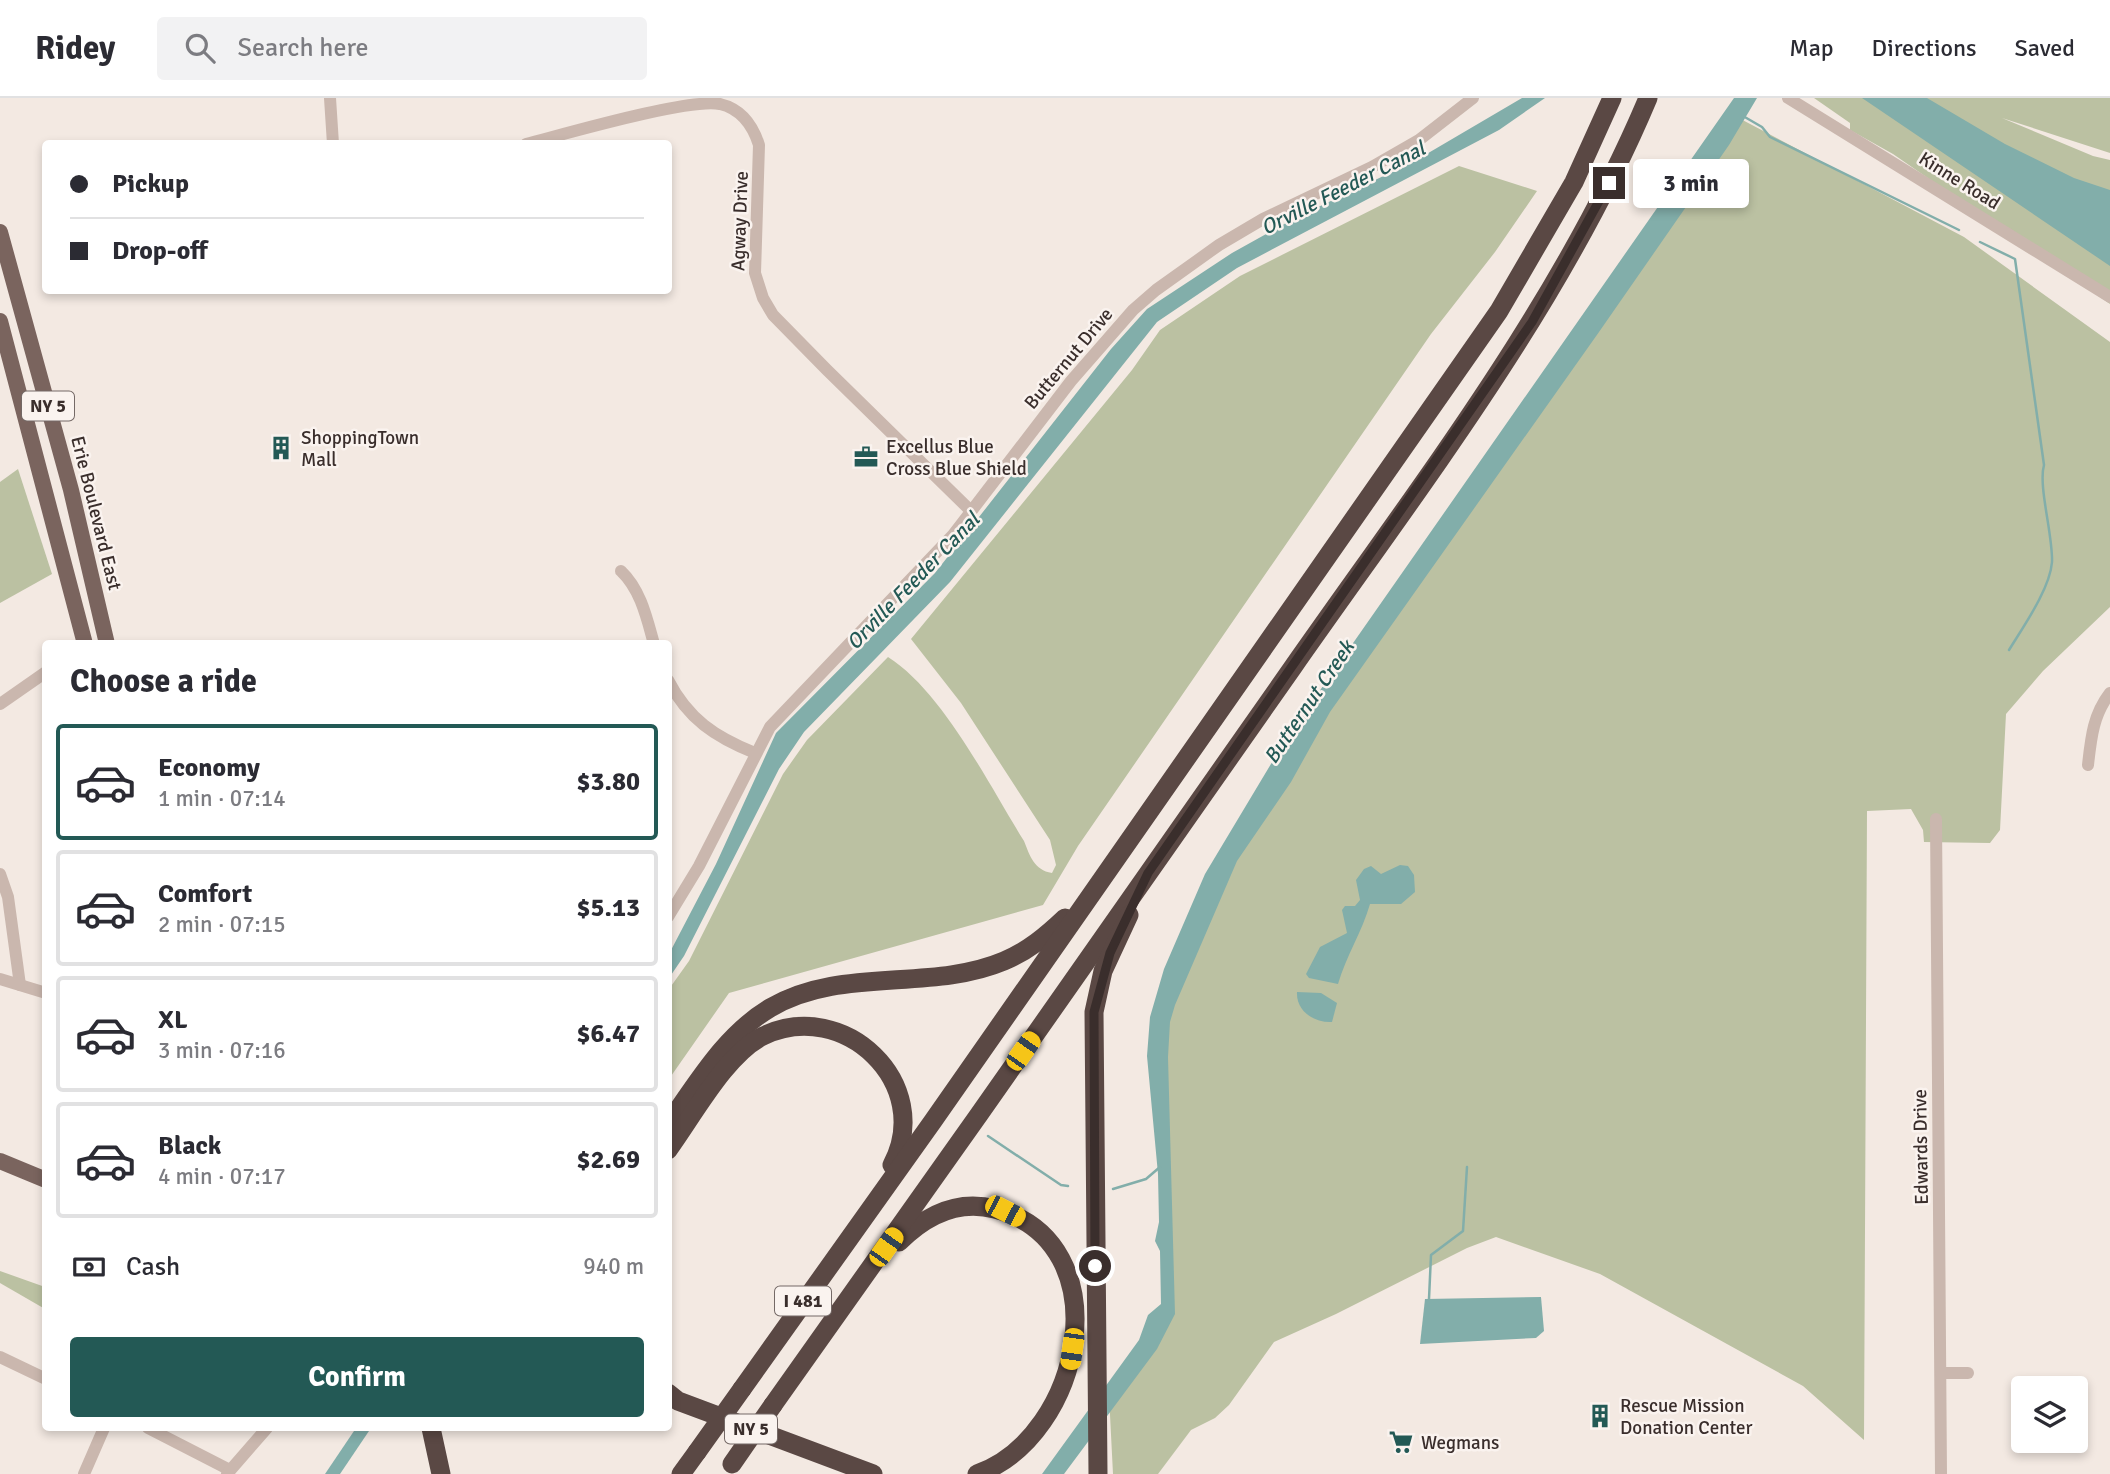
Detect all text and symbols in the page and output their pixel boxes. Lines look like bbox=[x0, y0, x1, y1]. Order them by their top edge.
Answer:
search box bbox=[157, 17, 647, 80]
text: Ridey bbox=[35, 28, 115, 69]
icon: search bbox=[181, 29, 219, 67]
text: Search here bbox=[237, 32, 369, 64]
text: Map bbox=[1789, 33, 1834, 63]
text: Directions bbox=[1872, 33, 1977, 63]
text: Saved bbox=[2015, 33, 2075, 63]
water label: Orville Feeder Canal bbox=[1256, 135, 1431, 241]
street label: Kinne Road bbox=[1914, 146, 2005, 215]
callout: 3 min bbox=[1634, 158, 1749, 208]
route end bbox=[1593, 167, 1625, 199]
text: Pickup bbox=[112, 168, 189, 200]
text: 3 min bbox=[1663, 169, 1719, 198]
street label: Agway Drive bbox=[726, 171, 754, 271]
text: Drop-off bbox=[112, 235, 208, 267]
street label: Butternut Drive bbox=[1019, 303, 1118, 414]
road number: NY 5 bbox=[22, 392, 74, 420]
place label: ShoppingTown Mall bbox=[301, 426, 419, 472]
street label: Erie Boulevard East bbox=[65, 434, 127, 593]
building icon: ShoppingTown Mall bbox=[267, 434, 295, 462]
place label: Excellus Blue Cross Blue Shield bbox=[886, 435, 1027, 481]
office icon: Excellus Blue Cross Blue Shield bbox=[852, 443, 880, 471]
water label: Orville Feeder Canal bbox=[841, 506, 986, 655]
water label: Butternut Creek bbox=[1258, 633, 1361, 769]
text: Choose a ride bbox=[70, 662, 257, 701]
icon: car bbox=[74, 751, 137, 814]
text: Economy bbox=[158, 752, 260, 784]
text: $3.80 bbox=[576, 766, 640, 798]
text: 1 min · 07:14 bbox=[158, 784, 286, 813]
icon: car bbox=[74, 877, 137, 940]
text: Comfort bbox=[158, 878, 252, 910]
text: $5.13 bbox=[576, 892, 640, 924]
text: 2 min · 07:15 bbox=[158, 910, 286, 939]
icon: car bbox=[74, 1003, 137, 1066]
text: XL bbox=[158, 1004, 188, 1036]
text: $6.47 bbox=[576, 1018, 640, 1050]
car bbox=[1003, 1028, 1044, 1074]
text: 3 min · 07:16 bbox=[158, 1036, 286, 1065]
street label: Edwards Drive bbox=[1908, 1089, 1934, 1205]
icon: car bbox=[74, 1129, 137, 1192]
text: Black bbox=[158, 1130, 221, 1162]
text: $2.69 bbox=[576, 1144, 640, 1176]
text: 4 min · 07:17 bbox=[158, 1162, 286, 1191]
car bbox=[982, 1192, 1029, 1230]
car bbox=[866, 1224, 907, 1270]
icon: cash bbox=[70, 1248, 108, 1286]
route start bbox=[1079, 1250, 1111, 1282]
text: Cash bbox=[126, 1251, 180, 1283]
text: 940 m bbox=[583, 1252, 644, 1281]
road number: I 481 bbox=[775, 1286, 831, 1316]
car bbox=[1059, 1327, 1086, 1371]
button: Confirm bbox=[70, 1337, 644, 1417]
map controls bbox=[2011, 1376, 2088, 1453]
button: layers bbox=[2011, 1376, 2088, 1453]
place label: Rescue Mission Donation Center bbox=[1620, 1394, 1753, 1440]
building icon: Rescue Mission Donation Center bbox=[1586, 1402, 1614, 1430]
road number: NY 5 bbox=[725, 1414, 777, 1444]
supermarket icon: Wegmans bbox=[1387, 1428, 1415, 1456]
place label: Wegmans bbox=[1421, 1431, 1499, 1455]

